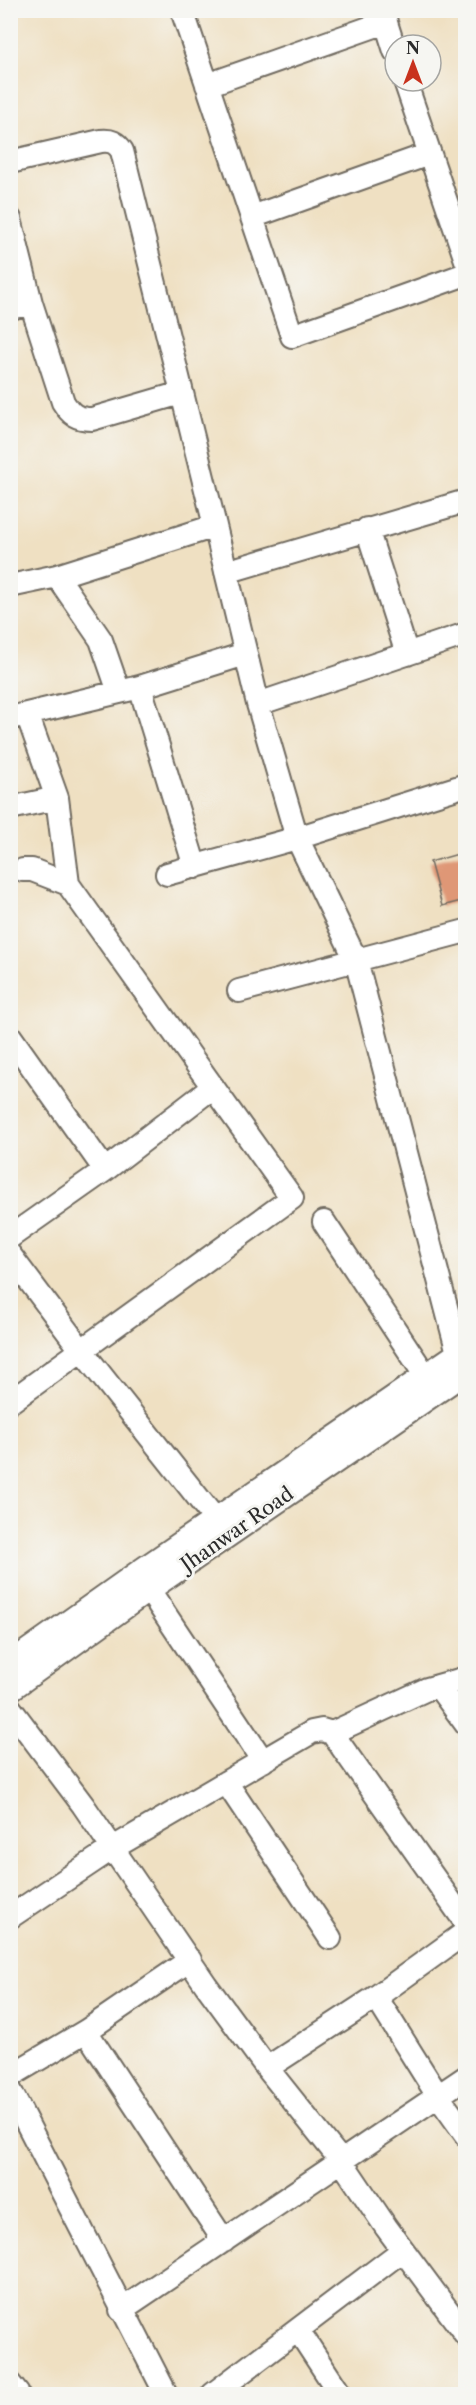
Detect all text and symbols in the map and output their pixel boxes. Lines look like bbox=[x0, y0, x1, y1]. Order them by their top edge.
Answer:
north arrow bbox=[383, 33, 443, 93]
text: N bbox=[406, 38, 420, 58]
street label: Jhanwar Road bbox=[174, 1481, 298, 1578]

